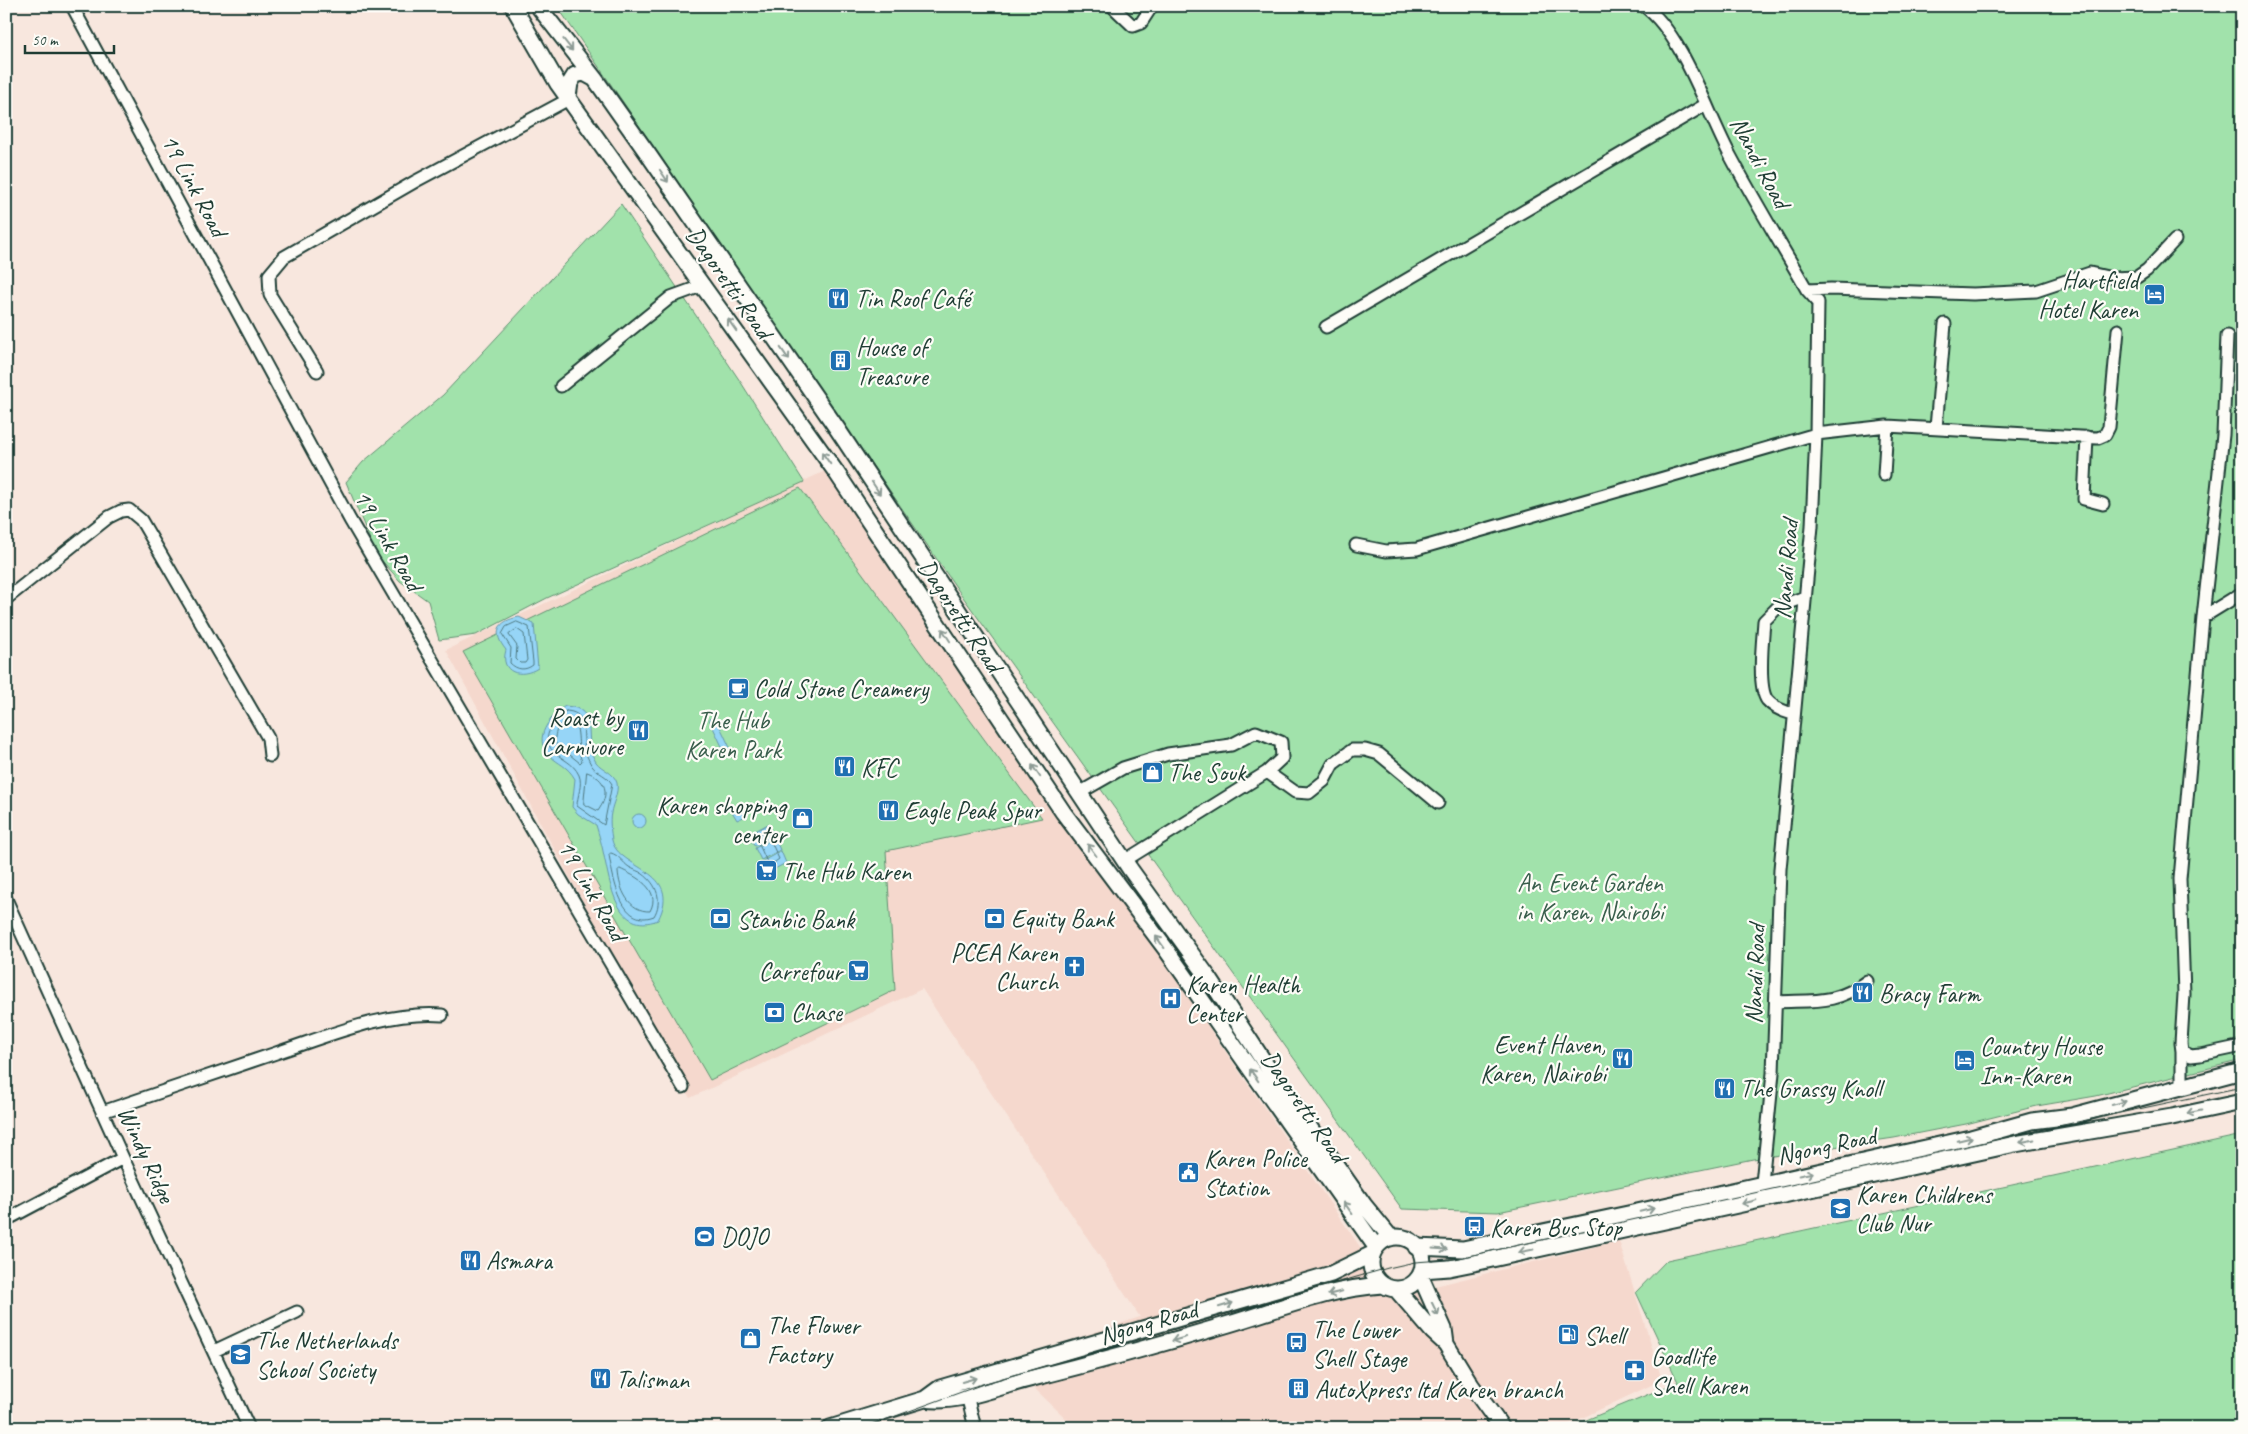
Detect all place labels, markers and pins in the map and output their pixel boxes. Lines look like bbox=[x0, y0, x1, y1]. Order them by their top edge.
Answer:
place label: Hartfield Hotel Karen bbox=[2038, 265, 2142, 326]
hotel icon: Hartfield Hotel Karen bbox=[2142, 282, 2166, 306]
place label: Tin Roof Café bbox=[855, 283, 974, 315]
restaurant icon: Tin Roof Café bbox=[827, 286, 851, 310]
place label: House of Treasure bbox=[856, 332, 932, 393]
building icon: House of Treasure bbox=[828, 349, 852, 373]
place label: Cold Stone Creamery bbox=[754, 673, 930, 705]
cafe icon: Cold Stone Creamery bbox=[726, 676, 750, 700]
place label: Roast by Carnivore bbox=[541, 702, 625, 763]
restaurant icon: Roast by Carnivore bbox=[627, 719, 651, 743]
place label: KFC bbox=[861, 752, 900, 784]
restaurant icon: KFC bbox=[833, 755, 857, 779]
place label: The Souk bbox=[1168, 757, 1247, 789]
shop icon: The Souk bbox=[1140, 760, 1164, 784]
place label: Karen shopping center bbox=[657, 790, 789, 851]
place label: Eagle Peak Spur bbox=[904, 795, 1043, 827]
restaurant icon: Eagle Peak Spur bbox=[876, 798, 900, 822]
shop icon: Karen shopping center bbox=[790, 807, 814, 831]
place label: The Hub Karen bbox=[782, 856, 912, 888]
supermarket icon: The Hub Karen bbox=[754, 859, 778, 883]
place label: Equity Bank bbox=[1011, 903, 1116, 935]
place label: Stanbic Bank bbox=[737, 904, 856, 936]
bank icon: Equity Bank bbox=[983, 906, 1007, 930]
bank icon: Stanbic Bank bbox=[709, 907, 733, 931]
place label: PCEA Karen Church bbox=[951, 937, 1059, 998]
church icon: PCEA Karen Church bbox=[1062, 954, 1086, 978]
place label: Carrefour bbox=[759, 956, 845, 988]
supermarket icon: Carrefour bbox=[846, 959, 870, 983]
place label: Karen Health Center bbox=[1186, 969, 1301, 1030]
place label: Bracy Farm bbox=[1879, 978, 1982, 1010]
restaurant icon: Bracy Farm bbox=[1851, 981, 1875, 1005]
hospital icon: Karen Health Center bbox=[1158, 986, 1182, 1010]
place label: Chase bbox=[791, 997, 844, 1029]
bank icon: Chase bbox=[763, 1000, 787, 1024]
place label: Event Haven, Karen, Nairobi bbox=[1480, 1029, 1609, 1090]
place label: Country House Inn-Karen bbox=[1980, 1031, 2104, 1092]
restaurant icon: Event Haven, Karen, Nairobi bbox=[1610, 1046, 1634, 1070]
hotel icon: Country House Inn-Karen bbox=[1952, 1048, 1976, 1072]
place label: The Grassy Knoll bbox=[1740, 1073, 1886, 1105]
restaurant icon: The Grassy Knoll bbox=[1712, 1076, 1736, 1100]
place label: Karen Police Station bbox=[1204, 1143, 1309, 1204]
public building icon: Karen Police Station bbox=[1176, 1160, 1200, 1184]
place label: Karen Childrens Club Nur bbox=[1856, 1179, 1994, 1240]
school or university icon: Karen Childrens Club Nur bbox=[1828, 1196, 1852, 1220]
place label: Karen Bus Stop bbox=[1490, 1212, 1623, 1244]
bus stop icon: Karen Bus Stop bbox=[1462, 1215, 1486, 1239]
place label: DOJO bbox=[721, 1221, 771, 1253]
sports icon: DOJO bbox=[693, 1224, 717, 1248]
place label: Asmara bbox=[486, 1245, 554, 1277]
restaurant icon: Asmara bbox=[458, 1248, 482, 1272]
place label: The Flower Factory bbox=[767, 1310, 862, 1371]
place label: The Lower Shell Stage bbox=[1312, 1314, 1408, 1375]
place label: Shell bbox=[1584, 1320, 1630, 1352]
fuel station icon: Shell bbox=[1556, 1323, 1580, 1347]
place label: The Netherlands School Society bbox=[256, 1325, 400, 1386]
shop icon: The Flower Factory bbox=[739, 1327, 763, 1351]
bus stop icon: The Lower Shell Stage bbox=[1284, 1331, 1308, 1355]
place label: Goodlife Shell Karen bbox=[1651, 1341, 1749, 1402]
school or university icon: The Netherlands School Society bbox=[228, 1342, 252, 1366]
pharmacy icon: Goodlife Shell Karen bbox=[1623, 1358, 1647, 1382]
place label: Talisman bbox=[616, 1364, 690, 1396]
restaurant icon: Talisman bbox=[588, 1367, 612, 1391]
place label: AutoXpress ltd Karen branch bbox=[1315, 1374, 1564, 1406]
building icon: AutoXpress ltd Karen branch bbox=[1287, 1377, 1311, 1401]

